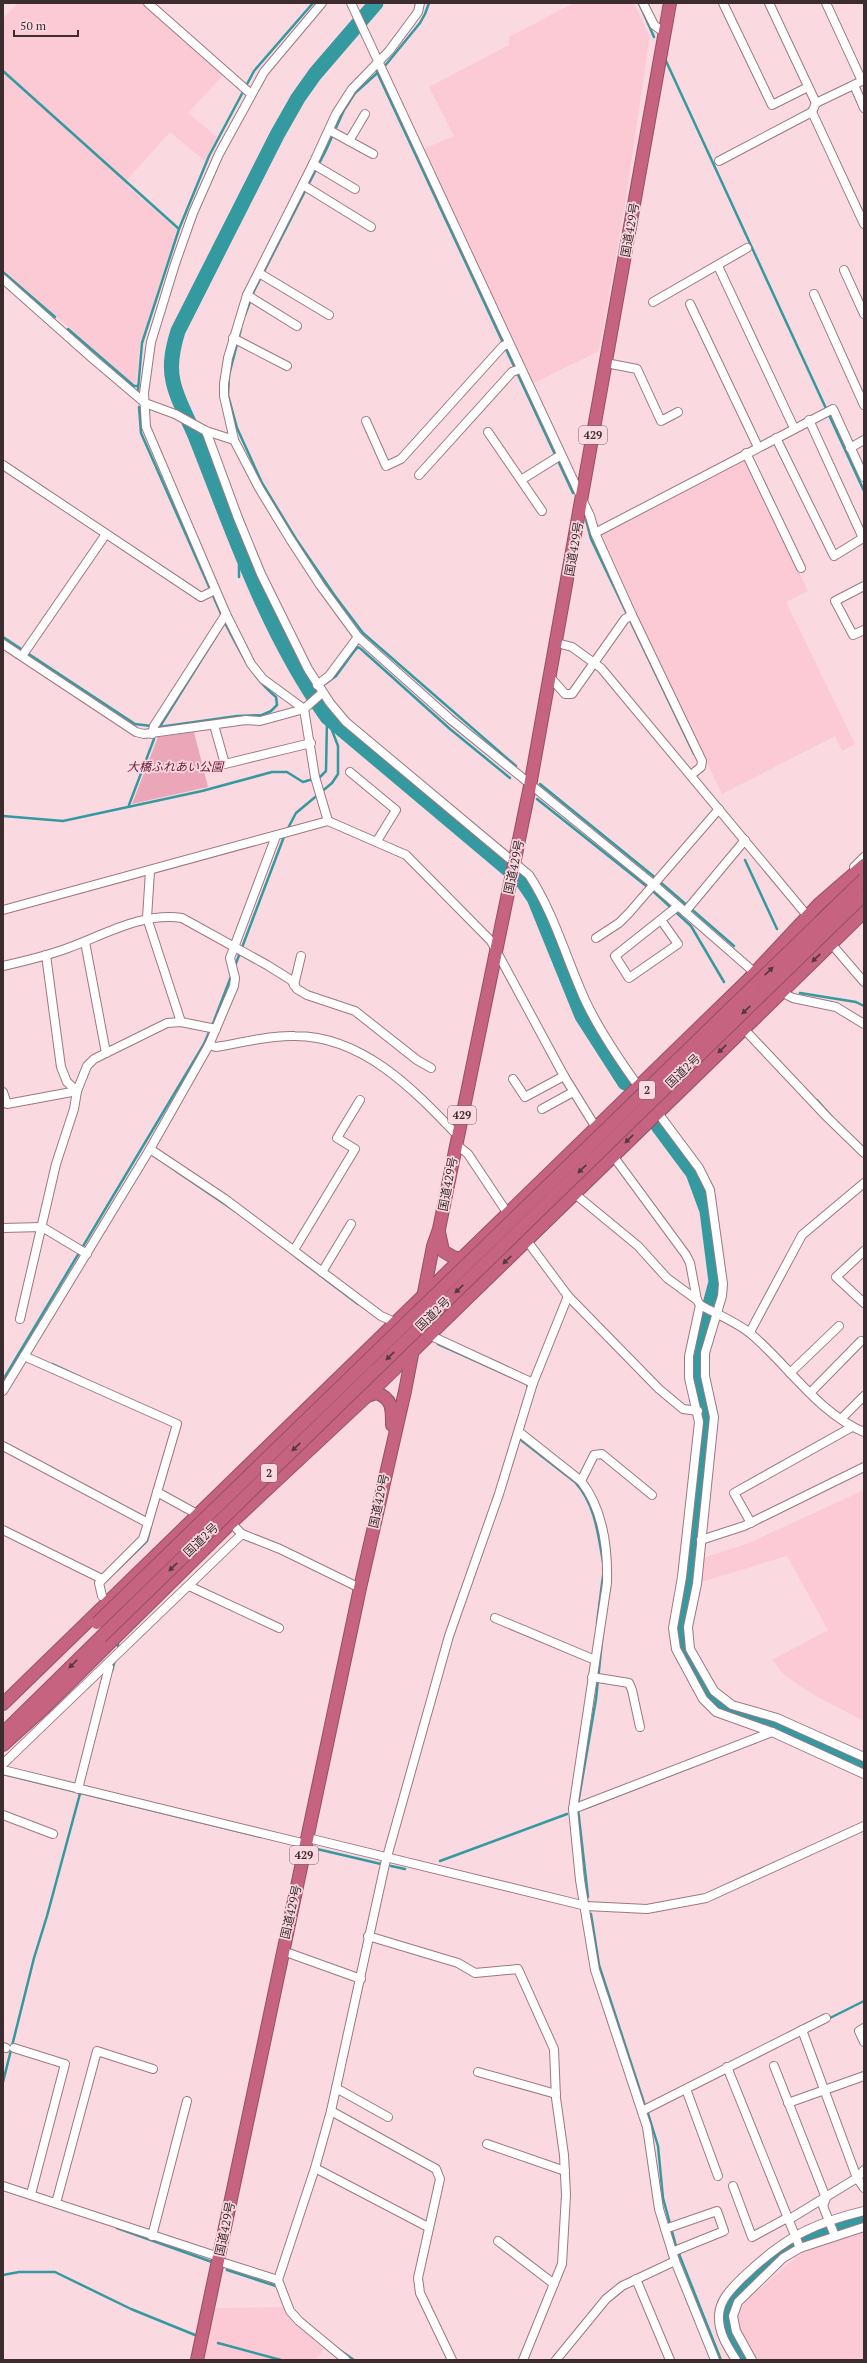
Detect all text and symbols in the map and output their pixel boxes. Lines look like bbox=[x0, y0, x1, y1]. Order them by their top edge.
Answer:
scale bar bbox=[14, 12, 78, 38]
text: 50 m bbox=[20, 18, 47, 33]
street label: 国道429号 bbox=[617, 201, 642, 258]
road number: 429 bbox=[579, 426, 607, 444]
street label: 国道429号 bbox=[561, 520, 586, 577]
park label: 大橋ふれあい公園 bbox=[127, 759, 225, 774]
street label: 国道429号 bbox=[500, 838, 527, 895]
one-way arrow bbox=[811, 953, 821, 963]
one-way arrow bbox=[764, 966, 774, 976]
one-way arrow bbox=[741, 1005, 751, 1015]
one-way arrow bbox=[717, 1044, 727, 1054]
street label: 国道2号 bbox=[662, 1051, 703, 1091]
road number: 2 bbox=[639, 1081, 655, 1099]
road number: 429 bbox=[448, 1106, 476, 1124]
one-way arrow bbox=[624, 1134, 634, 1144]
street label: 国道429号 bbox=[435, 1155, 460, 1212]
one-way arrow bbox=[577, 1164, 587, 1174]
one-way arrow bbox=[502, 1255, 512, 1265]
one-way arrow bbox=[454, 1284, 464, 1294]
street label: 国道2号 bbox=[412, 1294, 453, 1334]
one-way arrow bbox=[385, 1351, 395, 1361]
one-way arrow bbox=[291, 1442, 301, 1452]
road number: 2 bbox=[261, 1464, 277, 1482]
street label: 国道429号 bbox=[365, 1472, 392, 1529]
street label: 国道2号 bbox=[180, 1520, 221, 1560]
one-way arrow bbox=[168, 1562, 178, 1572]
one-way arrow bbox=[68, 1659, 78, 1669]
road number: 429 bbox=[290, 1846, 318, 1864]
street label: 国道429号 bbox=[277, 1883, 304, 1940]
street label: 国道429号 bbox=[211, 2200, 238, 2257]

